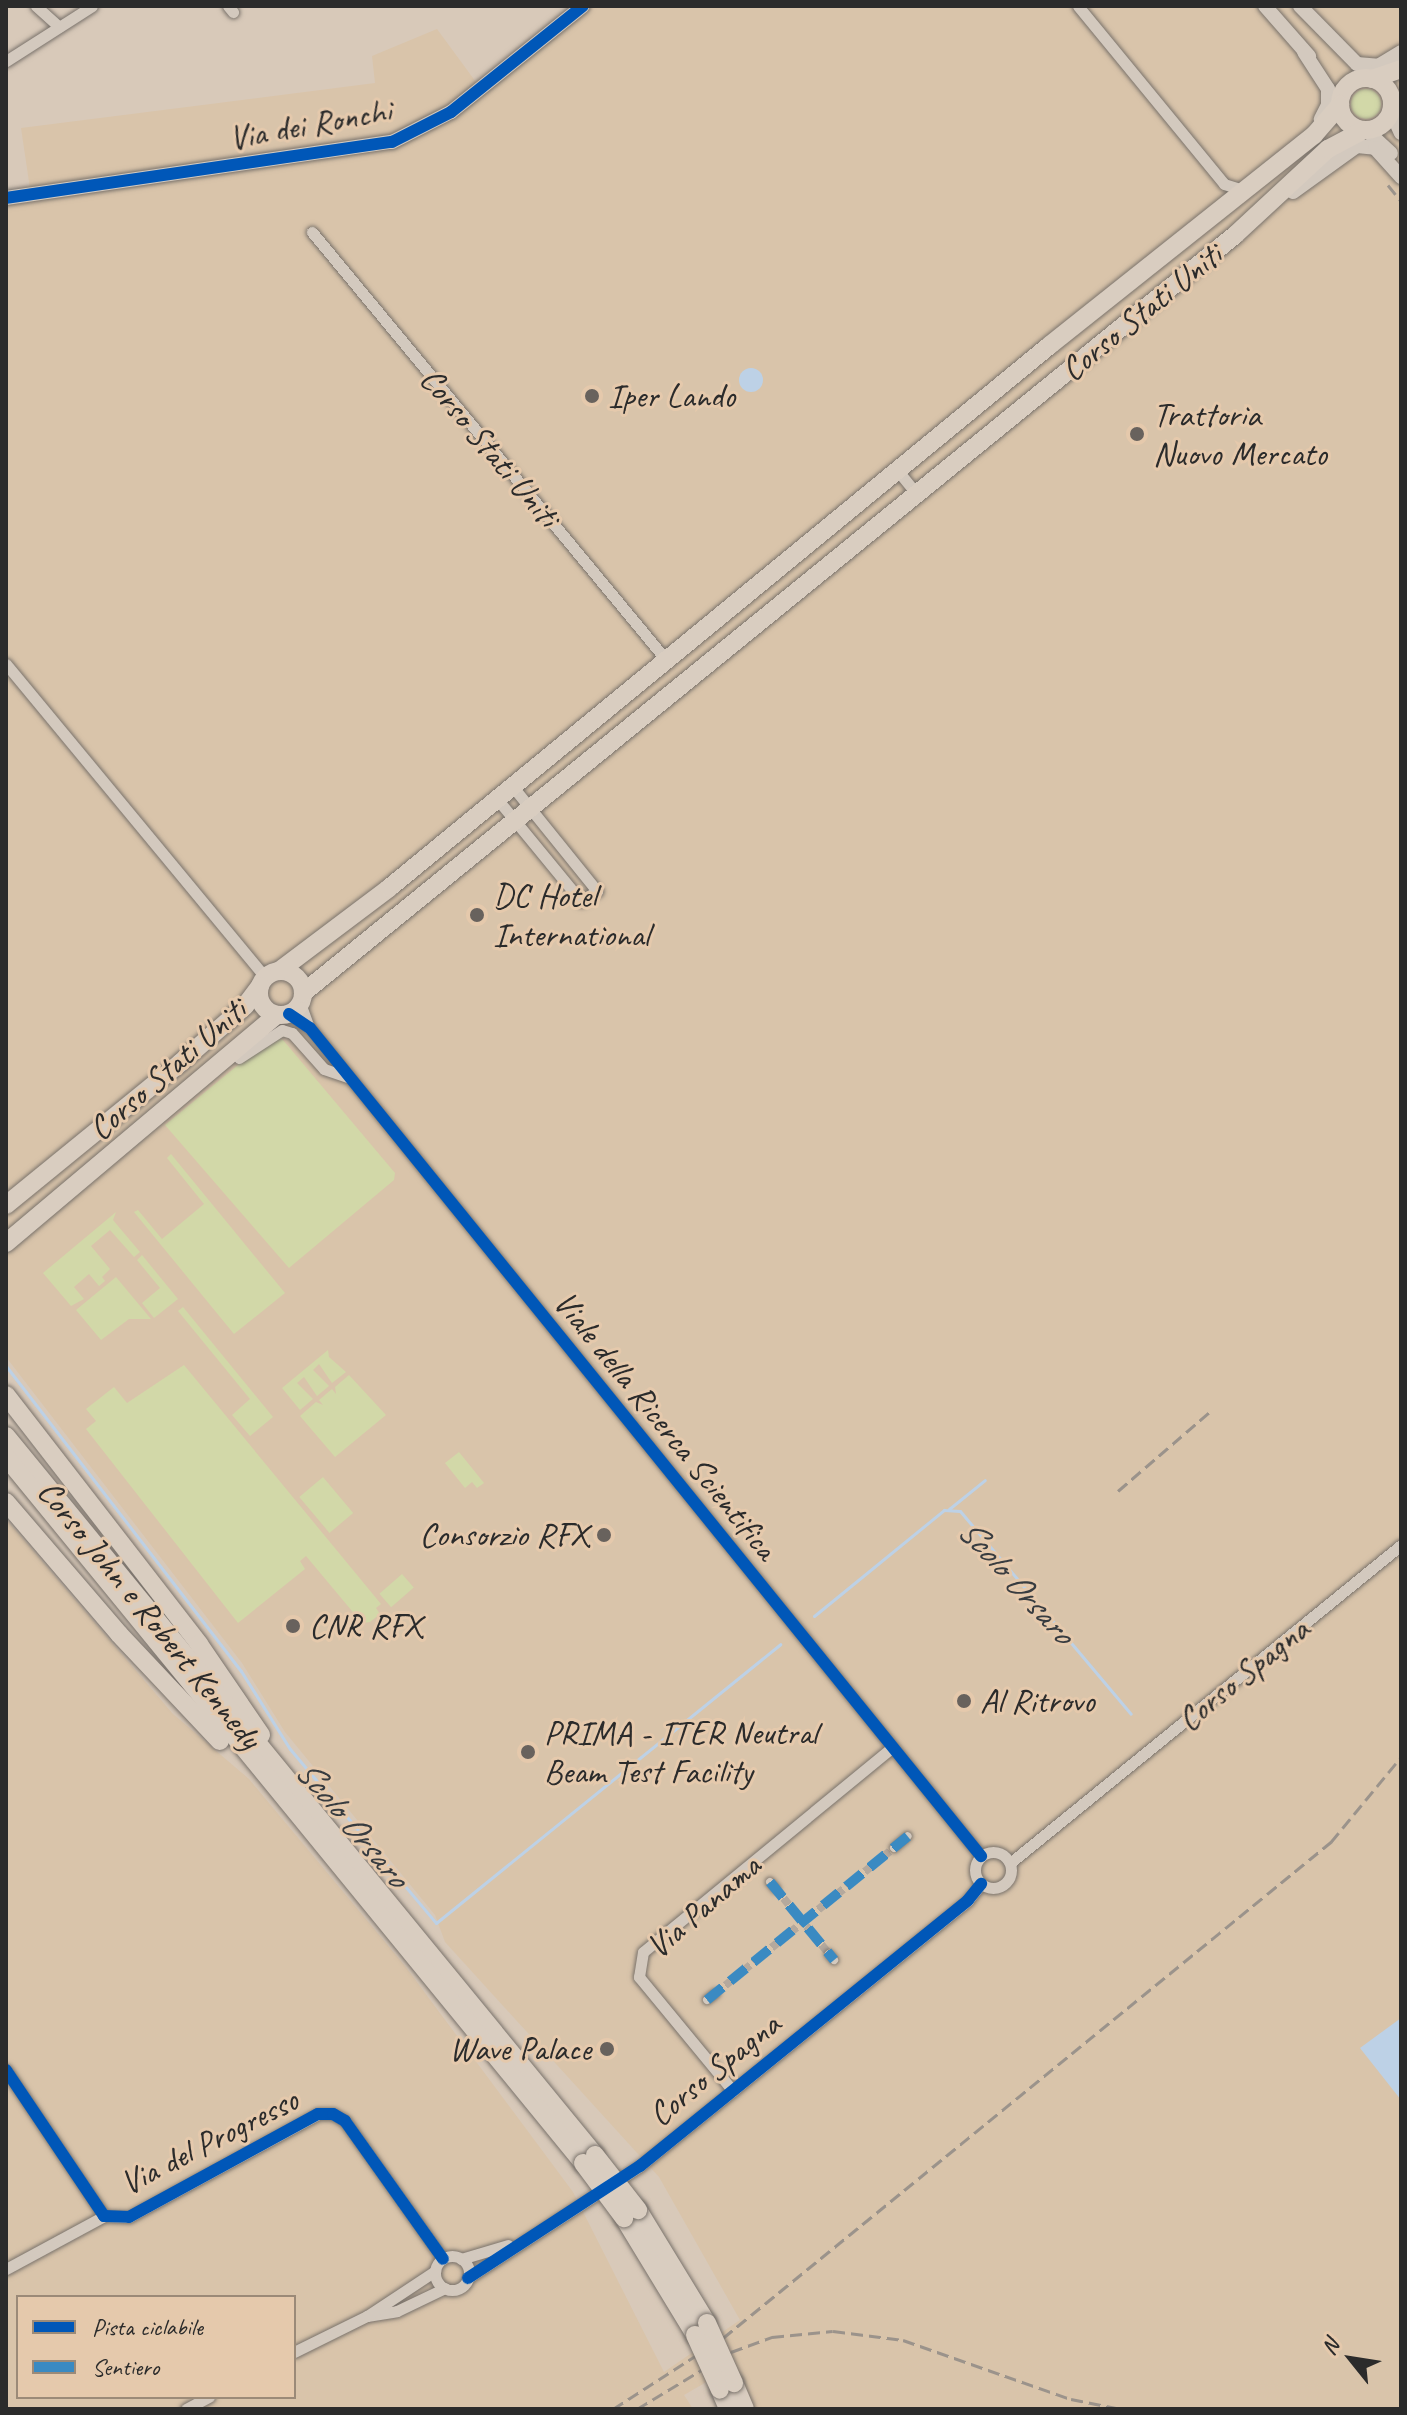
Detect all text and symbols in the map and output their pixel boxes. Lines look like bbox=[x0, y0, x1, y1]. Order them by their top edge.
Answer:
street label: Via dei Ronchi bbox=[226, 90, 394, 158]
street label: Corso Stati Uniti bbox=[1052, 234, 1230, 390]
street label: Corso Stati Uniti bbox=[411, 358, 569, 536]
place label: Iper Lando bbox=[608, 376, 736, 416]
marker: Iper Lando bbox=[583, 387, 601, 405]
place label: Trattoria Nuovo Mercato bbox=[1153, 394, 1326, 474]
marker: Trattoria Nuovo Mercato bbox=[1128, 425, 1146, 443]
place label: DC Hotel International bbox=[493, 875, 649, 954]
marker: DC Hotel International bbox=[468, 906, 486, 924]
street label: Corso Stati Uniti bbox=[79, 989, 255, 1149]
street label: Viale della Ricerca Scientifica bbox=[545, 1282, 787, 1568]
street label: Corso John e Robert Kennedy bbox=[29, 1472, 271, 1756]
water label: Scolo Orsaro bbox=[948, 1509, 1084, 1653]
place label: Consorzio RFX bbox=[420, 1515, 588, 1555]
marker: Consorzio RFX bbox=[595, 1526, 613, 1544]
place label: CNR RFX bbox=[309, 1606, 421, 1646]
street label: Corso Spagna bbox=[1169, 1609, 1317, 1739]
marker: CNR RFX bbox=[284, 1617, 302, 1635]
place label: Al Ritrovo bbox=[980, 1681, 1094, 1721]
marker: Al Ritrovo bbox=[955, 1692, 973, 1710]
place label: PRIMA - ITER Neutral Beam Test Facility bbox=[544, 1712, 819, 1792]
marker: PRIMA - ITER Neutral Beam Test Facility bbox=[519, 1743, 537, 1761]
water label: Scolo Orsaro bbox=[286, 1750, 418, 1896]
street label: Via Panama bbox=[638, 1845, 768, 1967]
street label: Corso Spagna bbox=[640, 2004, 788, 2134]
place label: Wave Palace bbox=[450, 2029, 591, 2069]
marker: Wave Palace bbox=[598, 2040, 616, 2058]
street label: Via del Progresso bbox=[113, 2079, 305, 2203]
legend bbox=[16, 2295, 296, 2399]
text: Pista ciclabile bbox=[92, 2312, 203, 2342]
north arrow bbox=[1311, 2319, 1391, 2399]
text: N bbox=[1315, 2334, 1346, 2360]
text: Sentiero bbox=[92, 2352, 159, 2382]

